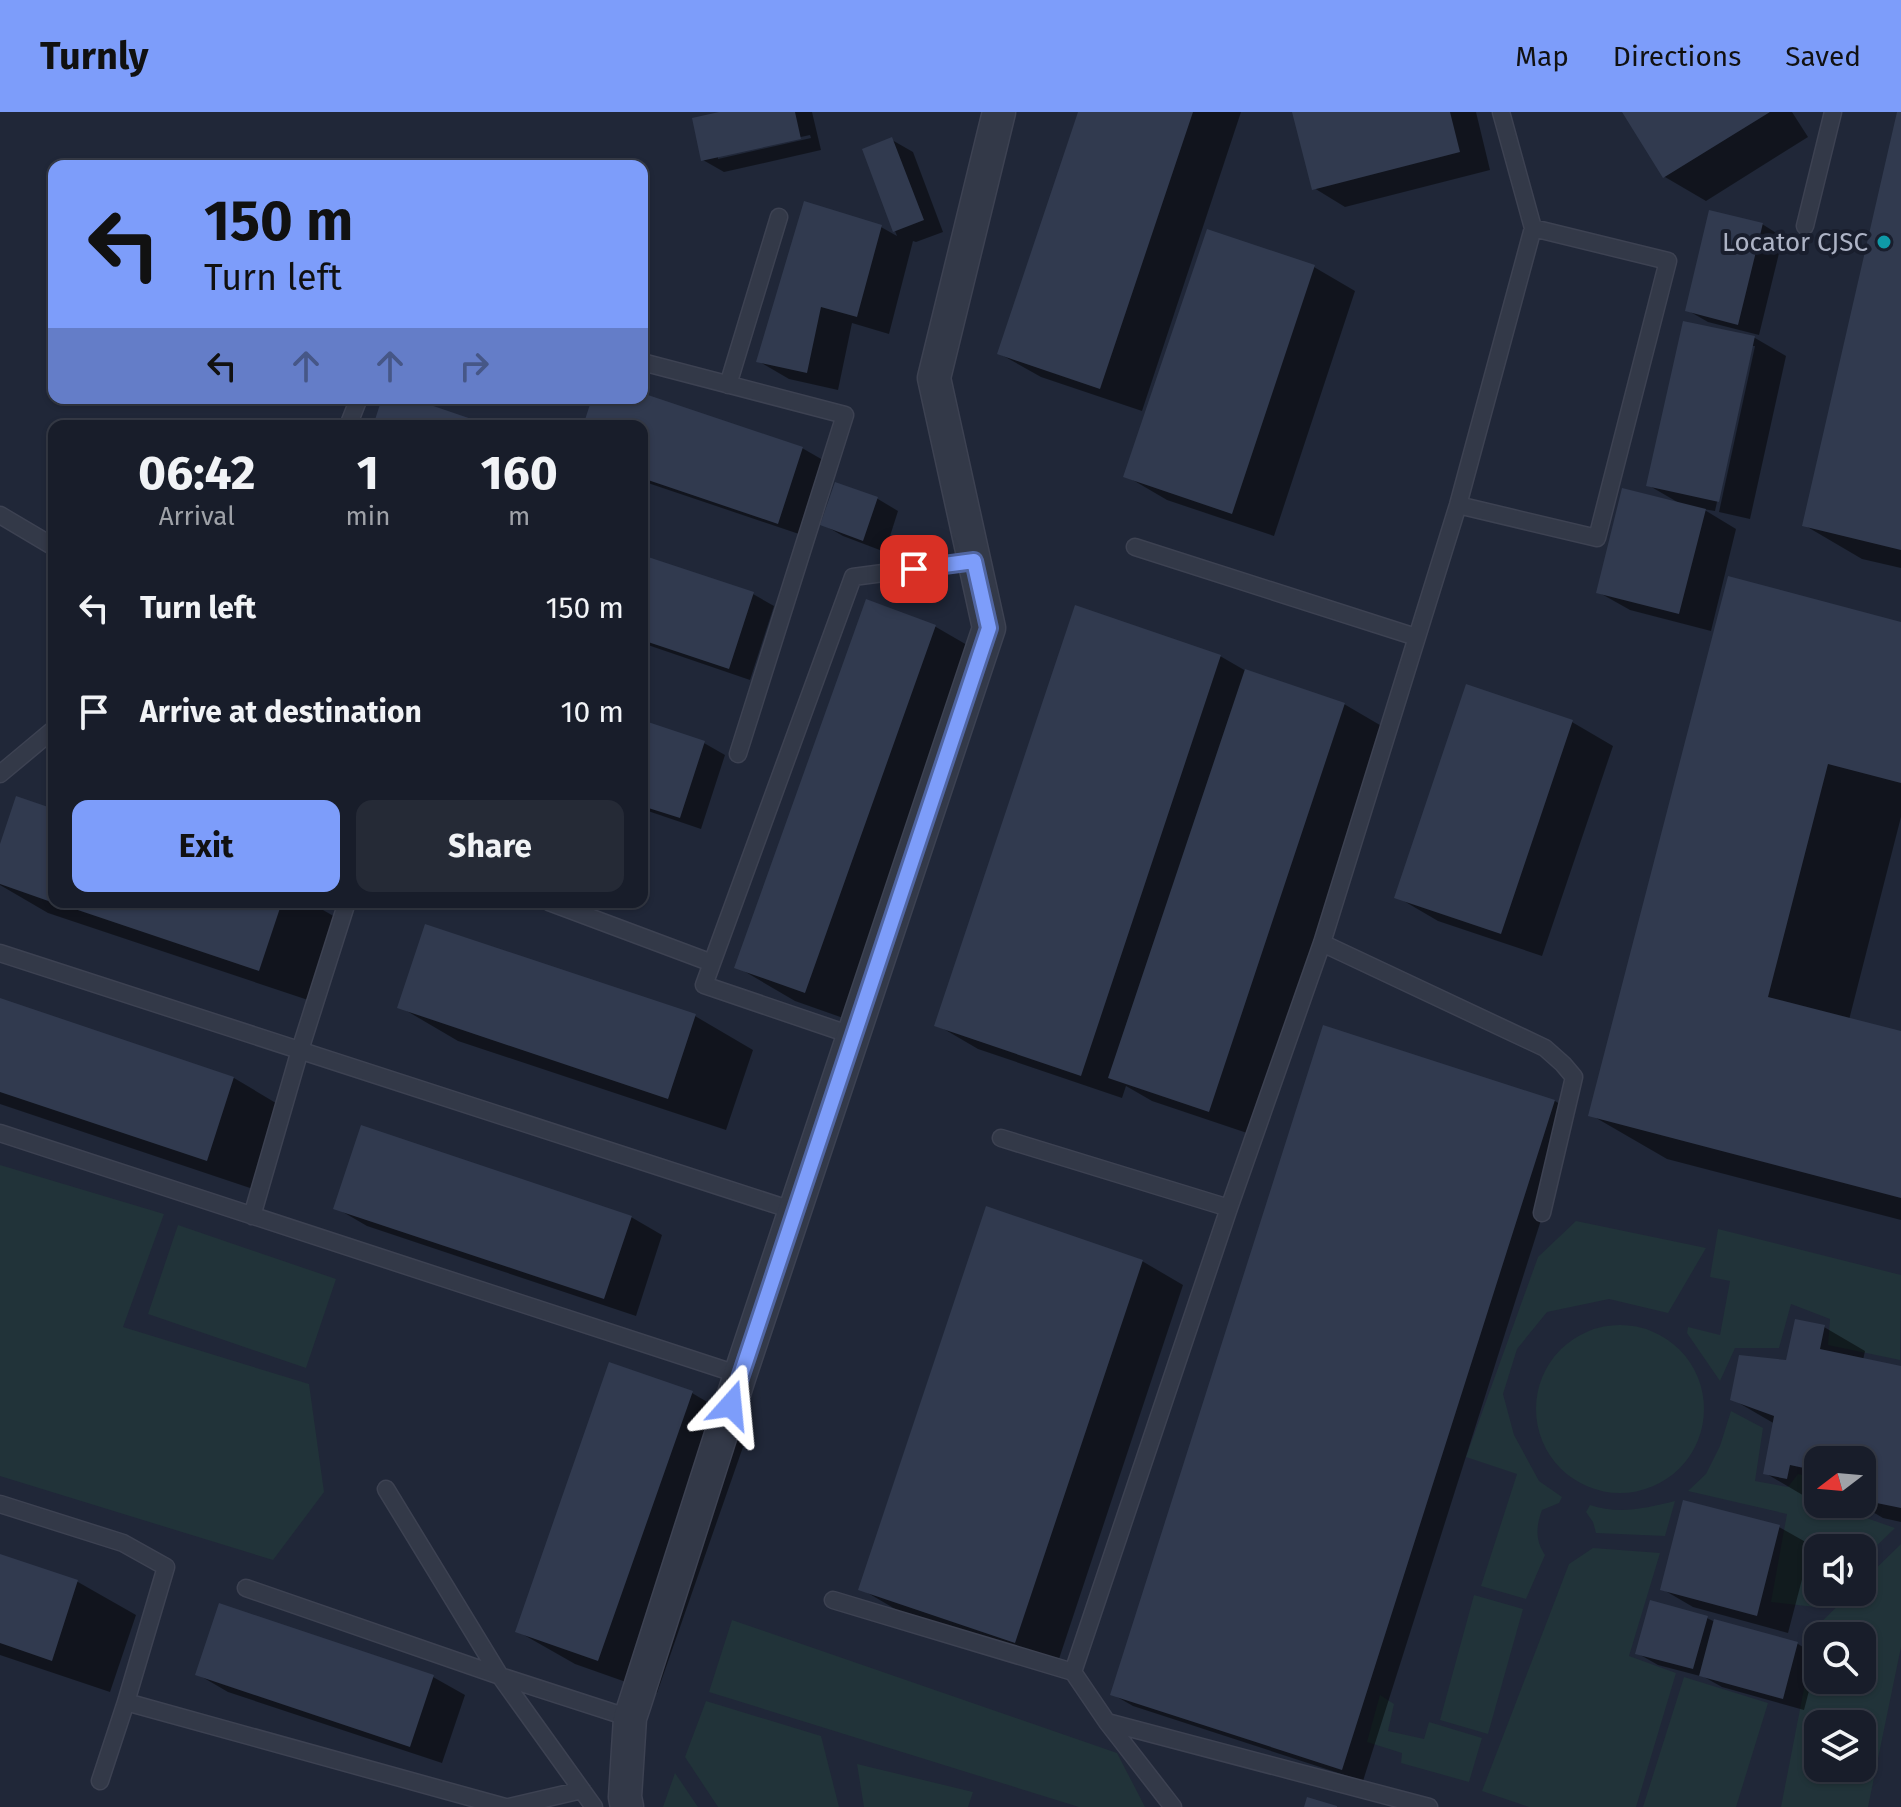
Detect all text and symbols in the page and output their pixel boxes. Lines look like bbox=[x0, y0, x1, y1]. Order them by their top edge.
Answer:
text: Turnly bbox=[40, 33, 149, 79]
text: Map bbox=[1515, 40, 1569, 73]
text: Directions bbox=[1613, 40, 1741, 73]
text: Saved bbox=[1785, 40, 1861, 73]
text: 150 m bbox=[204, 188, 353, 255]
icon: left bbox=[72, 192, 176, 296]
place label: Locator CJSC bbox=[1722, 227, 1868, 258]
marker: Locator CJSC bbox=[1875, 233, 1893, 251]
text: Turn left bbox=[204, 256, 342, 300]
icon: left bbox=[200, 344, 244, 388]
icon: ahead bbox=[284, 344, 328, 388]
icon: ahead bbox=[368, 344, 412, 388]
icon: right bbox=[452, 344, 496, 388]
text: 06:42 bbox=[138, 444, 255, 502]
text: 1 bbox=[357, 444, 379, 502]
text: 160 bbox=[480, 444, 558, 502]
text: Arrival bbox=[159, 501, 235, 532]
text: min bbox=[346, 501, 390, 532]
text: m bbox=[508, 501, 530, 532]
pin bbox=[880, 535, 948, 603]
icon: arrive bbox=[892, 547, 936, 591]
icon: left bbox=[72, 586, 116, 630]
text: Turn left bbox=[140, 590, 256, 626]
text: 150 m bbox=[546, 590, 624, 626]
icon: arrive bbox=[72, 690, 116, 734]
text: Arrive at destination bbox=[140, 694, 422, 730]
text: 10 m bbox=[561, 694, 624, 730]
button: Exit bbox=[72, 800, 340, 892]
button: Share bbox=[356, 800, 624, 892]
position arrow bbox=[689, 1363, 773, 1447]
north arrow bbox=[1804, 1446, 1876, 1518]
map controls bbox=[1804, 1446, 1876, 1782]
button: sound bbox=[1804, 1534, 1876, 1606]
button: search bbox=[1804, 1622, 1876, 1694]
button: layers bbox=[1804, 1710, 1876, 1782]

